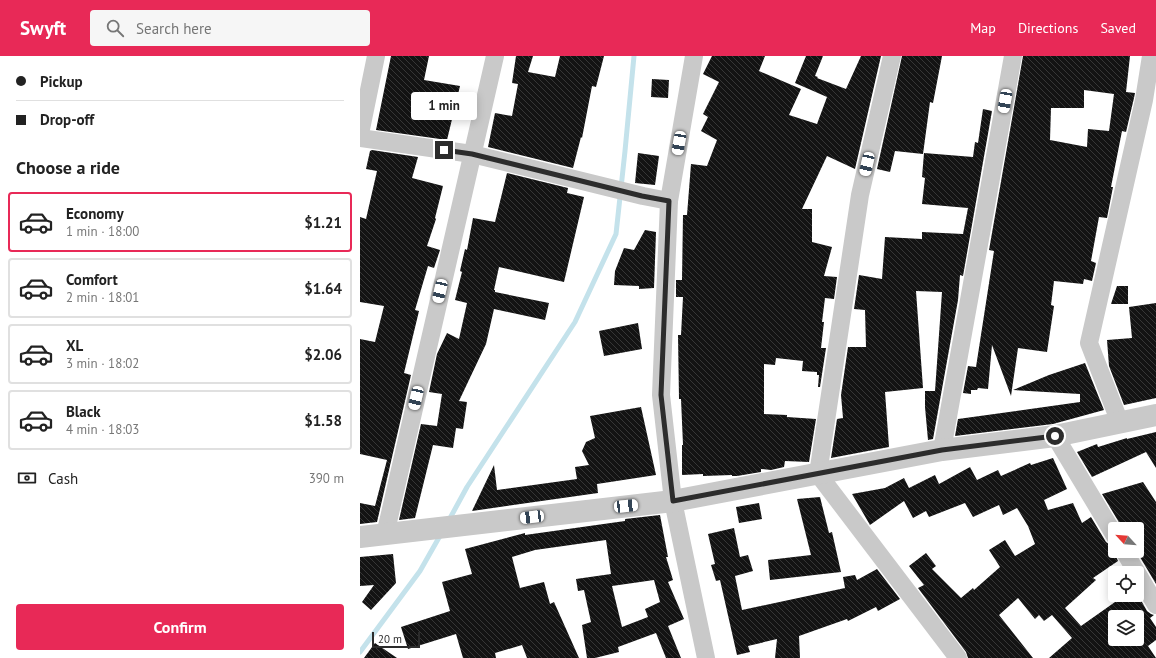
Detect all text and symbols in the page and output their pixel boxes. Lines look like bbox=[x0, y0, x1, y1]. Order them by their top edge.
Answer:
search box bbox=[90, 10, 370, 46]
text: Swyft bbox=[20, 16, 66, 40]
icon: search bbox=[104, 17, 126, 39]
text: Search here bbox=[136, 19, 212, 38]
text: Map bbox=[970, 19, 996, 37]
text: Directions bbox=[1018, 19, 1078, 37]
text: Saved bbox=[1100, 19, 1136, 37]
text: Pickup bbox=[40, 72, 83, 91]
car bbox=[997, 88, 1013, 114]
callout: 1 min bbox=[411, 92, 477, 120]
text: 1 min bbox=[428, 97, 460, 114]
text: Drop-off bbox=[40, 110, 94, 129]
car bbox=[671, 130, 687, 156]
route end bbox=[435, 141, 453, 159]
car bbox=[858, 151, 876, 177]
text: Choose a ride bbox=[16, 156, 120, 179]
icon: car bbox=[18, 204, 54, 240]
text: Economy bbox=[66, 204, 124, 223]
text: $1.21 bbox=[304, 213, 342, 232]
text: 1 min · 18:00 bbox=[66, 223, 139, 240]
icon: car bbox=[18, 270, 54, 306]
text: Comfort bbox=[66, 270, 118, 289]
car bbox=[431, 278, 449, 304]
text: $1.64 bbox=[304, 279, 342, 298]
text: 2 min · 18:01 bbox=[66, 289, 139, 306]
icon: car bbox=[18, 336, 54, 372]
text: XL bbox=[66, 336, 83, 355]
text: $2.06 bbox=[304, 345, 342, 364]
text: 3 min · 18:02 bbox=[66, 355, 139, 372]
car bbox=[407, 385, 425, 411]
icon: car bbox=[18, 402, 54, 438]
text: Black bbox=[66, 402, 101, 421]
text: $1.58 bbox=[304, 411, 342, 430]
text: 4 min · 18:03 bbox=[66, 421, 139, 438]
route start bbox=[1046, 427, 1064, 445]
icon: cash bbox=[16, 467, 38, 489]
text: Cash bbox=[48, 469, 78, 488]
text: 390 m bbox=[309, 470, 344, 487]
car bbox=[613, 499, 639, 513]
car bbox=[519, 510, 545, 524]
north arrow bbox=[1108, 522, 1144, 558]
map controls bbox=[1108, 522, 1144, 646]
button: locate bbox=[1108, 566, 1144, 602]
button: Confirm bbox=[16, 604, 344, 650]
button: layers bbox=[1108, 610, 1144, 646]
scale bar bbox=[372, 630, 420, 649]
text: 20 m bbox=[378, 632, 402, 646]

